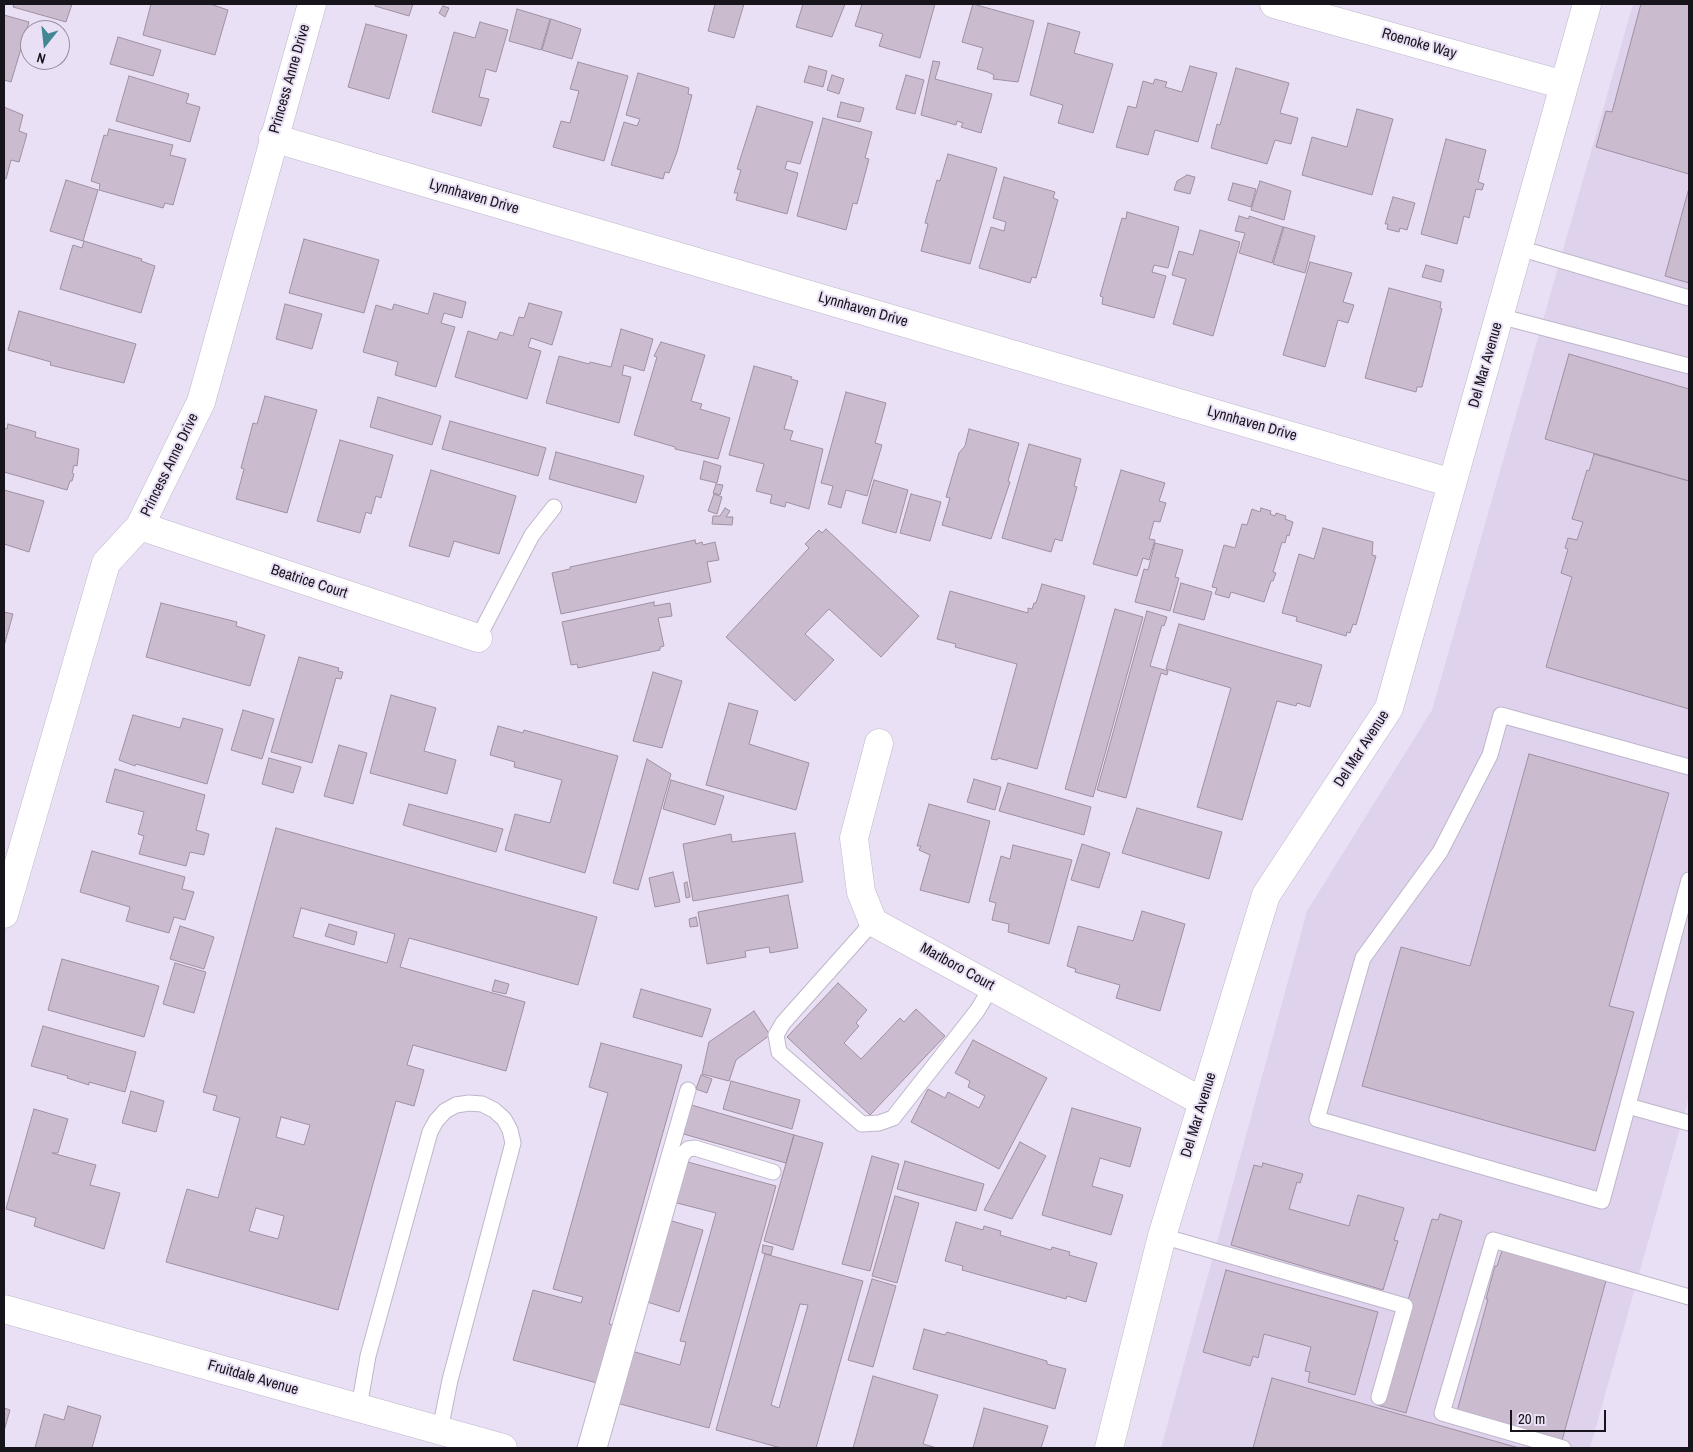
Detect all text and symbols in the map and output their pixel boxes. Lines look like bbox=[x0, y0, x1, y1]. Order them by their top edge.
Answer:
north arrow bbox=[20, 20, 70, 70]
street label: Princess Anne Drive bbox=[266, 22, 314, 136]
street label: Roenoke Way bbox=[1380, 25, 1458, 63]
text: N bbox=[35, 49, 48, 68]
street label: Lynnhaven Drive bbox=[427, 176, 521, 218]
street label: Lynnhaven Drive bbox=[816, 289, 910, 331]
street label: Del Mar Avenue bbox=[1465, 320, 1507, 410]
street label: Lynnhaven Drive bbox=[1205, 403, 1299, 445]
street label: Princess Anne Drive bbox=[137, 410, 203, 520]
street label: Beatrice Court bbox=[269, 561, 349, 603]
street label: Del Mar Avenue bbox=[1330, 707, 1394, 791]
street label: Marlboro Court bbox=[917, 939, 997, 995]
street label: Del Mar Avenue bbox=[1178, 1070, 1220, 1160]
street label: Fruitdale Avenue bbox=[206, 1356, 300, 1400]
scale bar bbox=[1513, 1400, 1609, 1432]
text: 20 m bbox=[1518, 1408, 1545, 1429]

